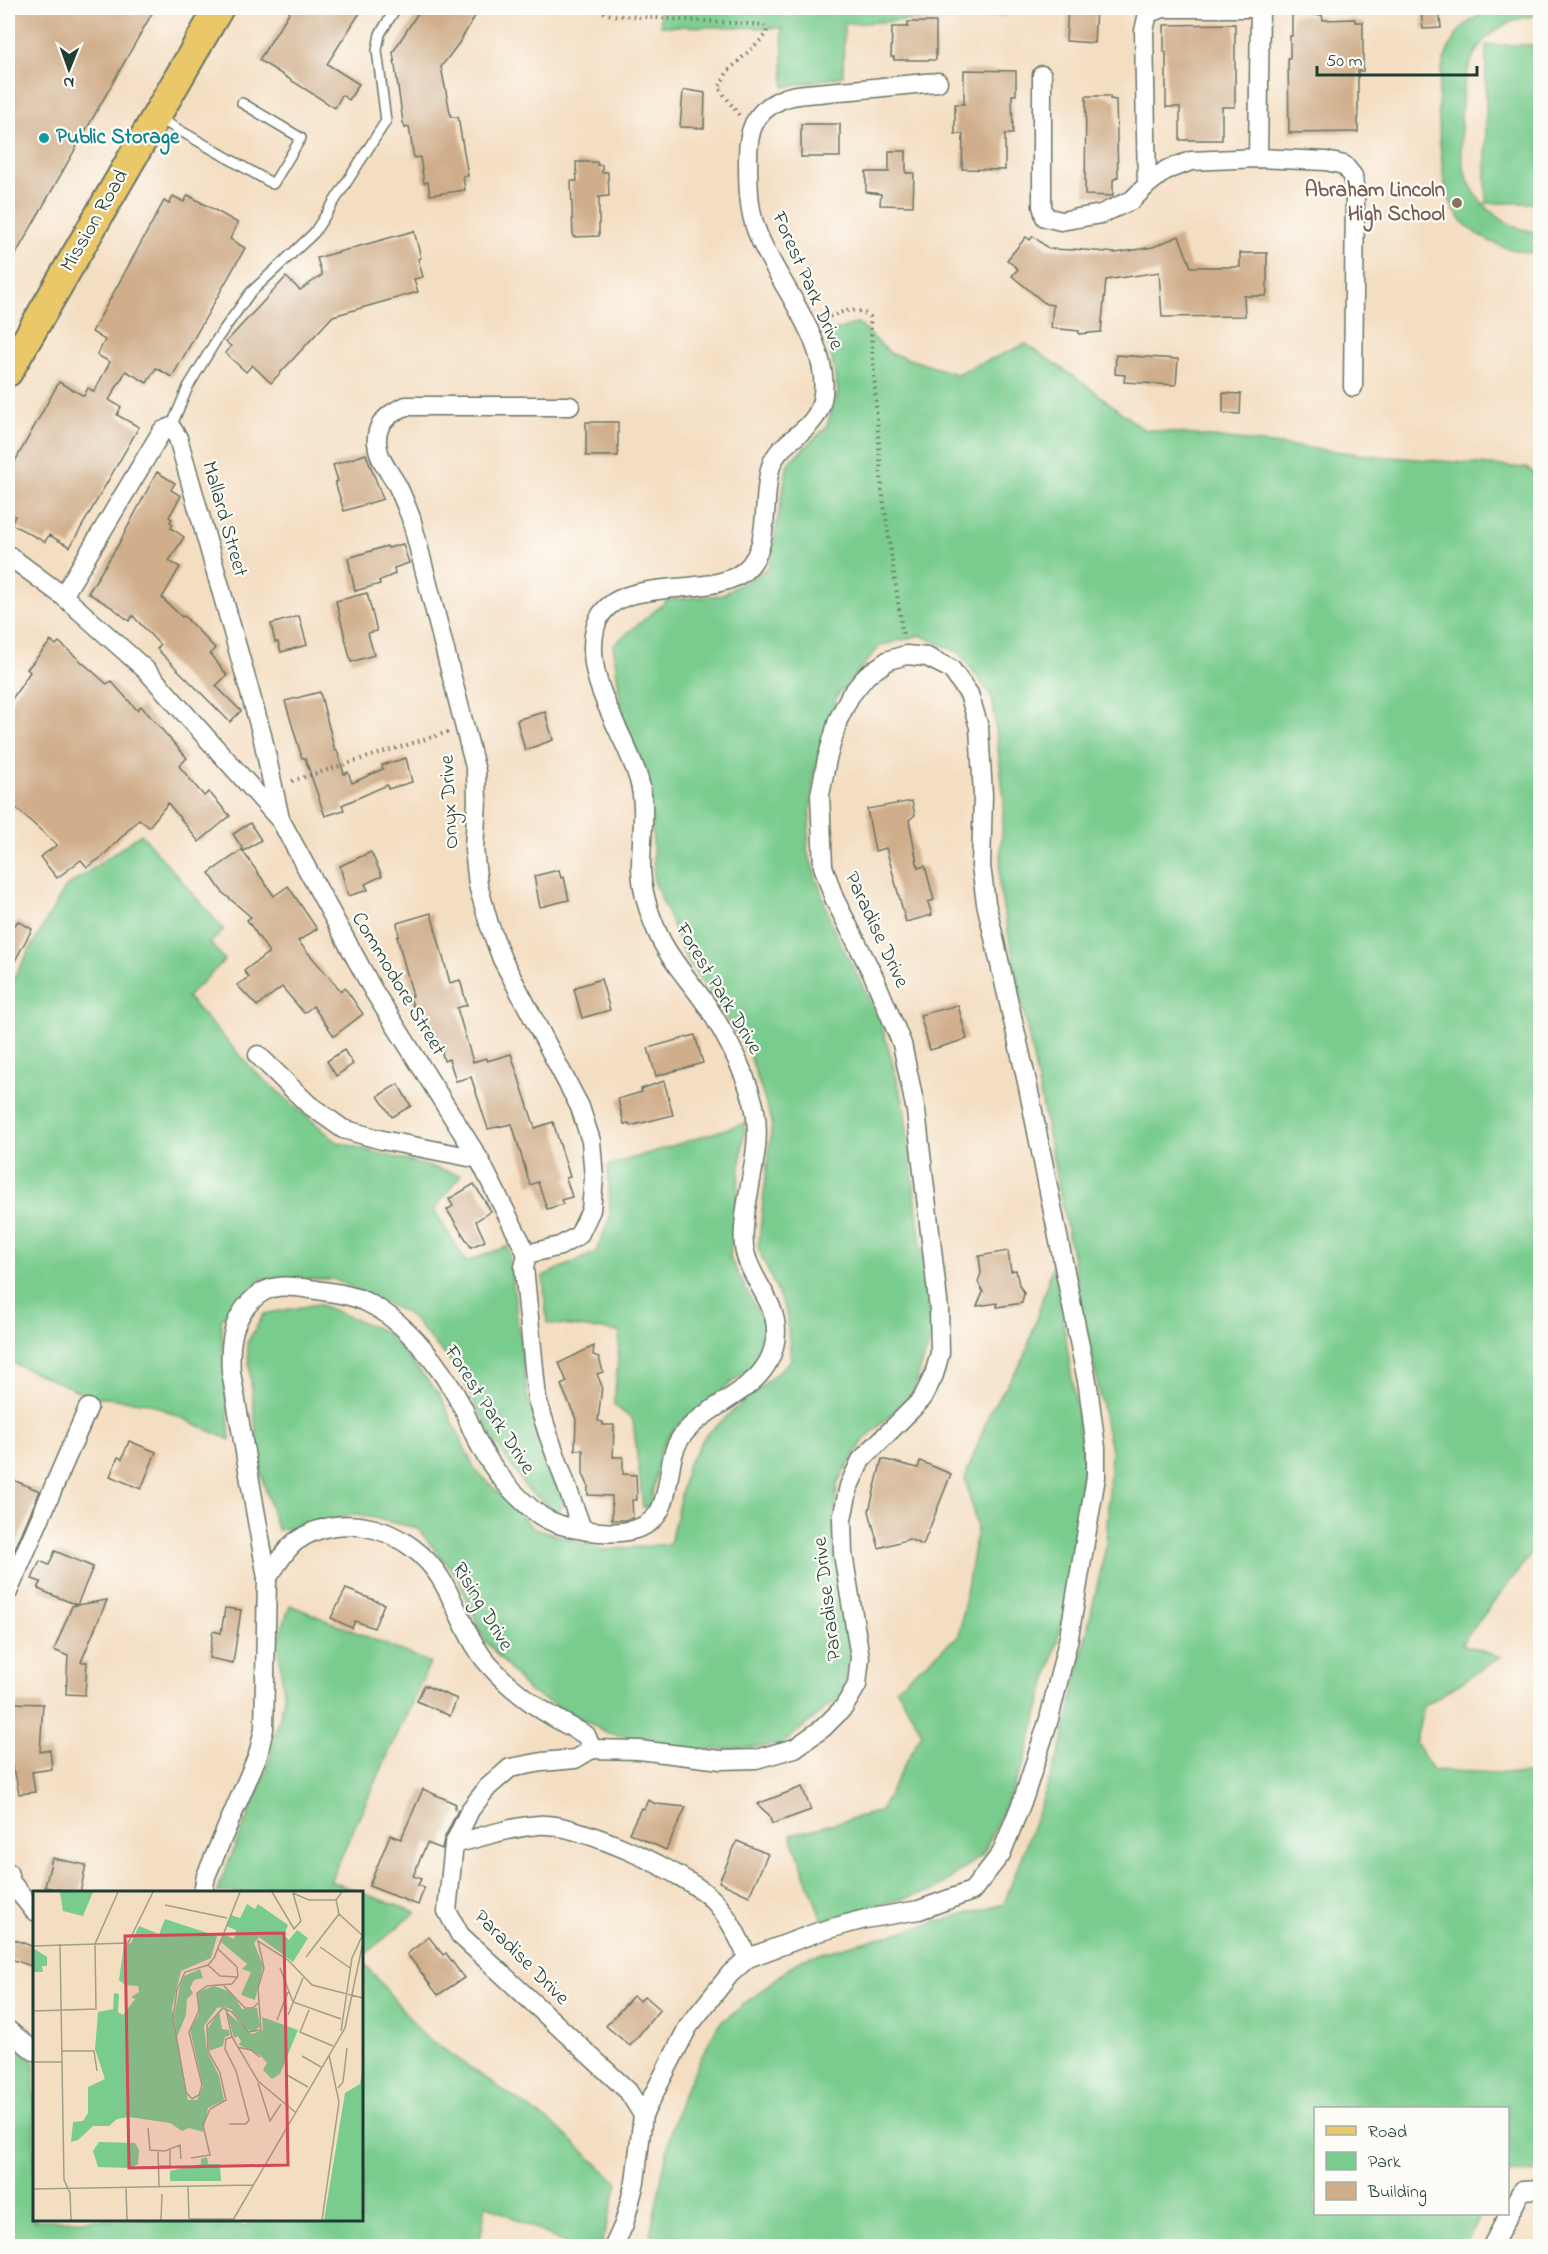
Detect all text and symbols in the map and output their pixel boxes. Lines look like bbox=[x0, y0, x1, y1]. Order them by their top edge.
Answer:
north arrow bbox=[39, 39, 99, 99]
scale bar bbox=[1317, 39, 1478, 77]
text: 50 m bbox=[1326, 49, 1363, 75]
text: N bbox=[63, 70, 74, 94]
place label: Public Storage bbox=[56, 123, 180, 155]
marker: Public Storage bbox=[37, 131, 51, 145]
street label: Mission Road bbox=[54, 164, 137, 278]
place label: Abraham Lincoln High School bbox=[1305, 176, 1445, 232]
marker: Abraham Lincoln High School bbox=[1450, 196, 1464, 210]
street label: Forest Park Drive bbox=[763, 206, 851, 356]
street label: Mallard Street bbox=[193, 458, 255, 580]
street label: Onyx Drive bbox=[433, 753, 469, 850]
street label: Paradise Drive bbox=[836, 867, 916, 993]
street label: Commodore Street bbox=[343, 907, 453, 1061]
street label: Forest Park Drive bbox=[666, 917, 769, 1061]
street label: Forest Park Drive bbox=[435, 1339, 542, 1481]
street label: Paradise Drive bbox=[805, 1535, 850, 1663]
street label: Rising Drive bbox=[442, 1557, 521, 1659]
inset map bbox=[33, 1891, 363, 2221]
street label: Paradise Drive bbox=[466, 1903, 576, 2013]
legend bbox=[1314, 2107, 1509, 2215]
text: Road bbox=[1368, 2120, 1407, 2146]
text: Park bbox=[1368, 2150, 1401, 2176]
text: Building bbox=[1367, 2180, 1427, 2207]

